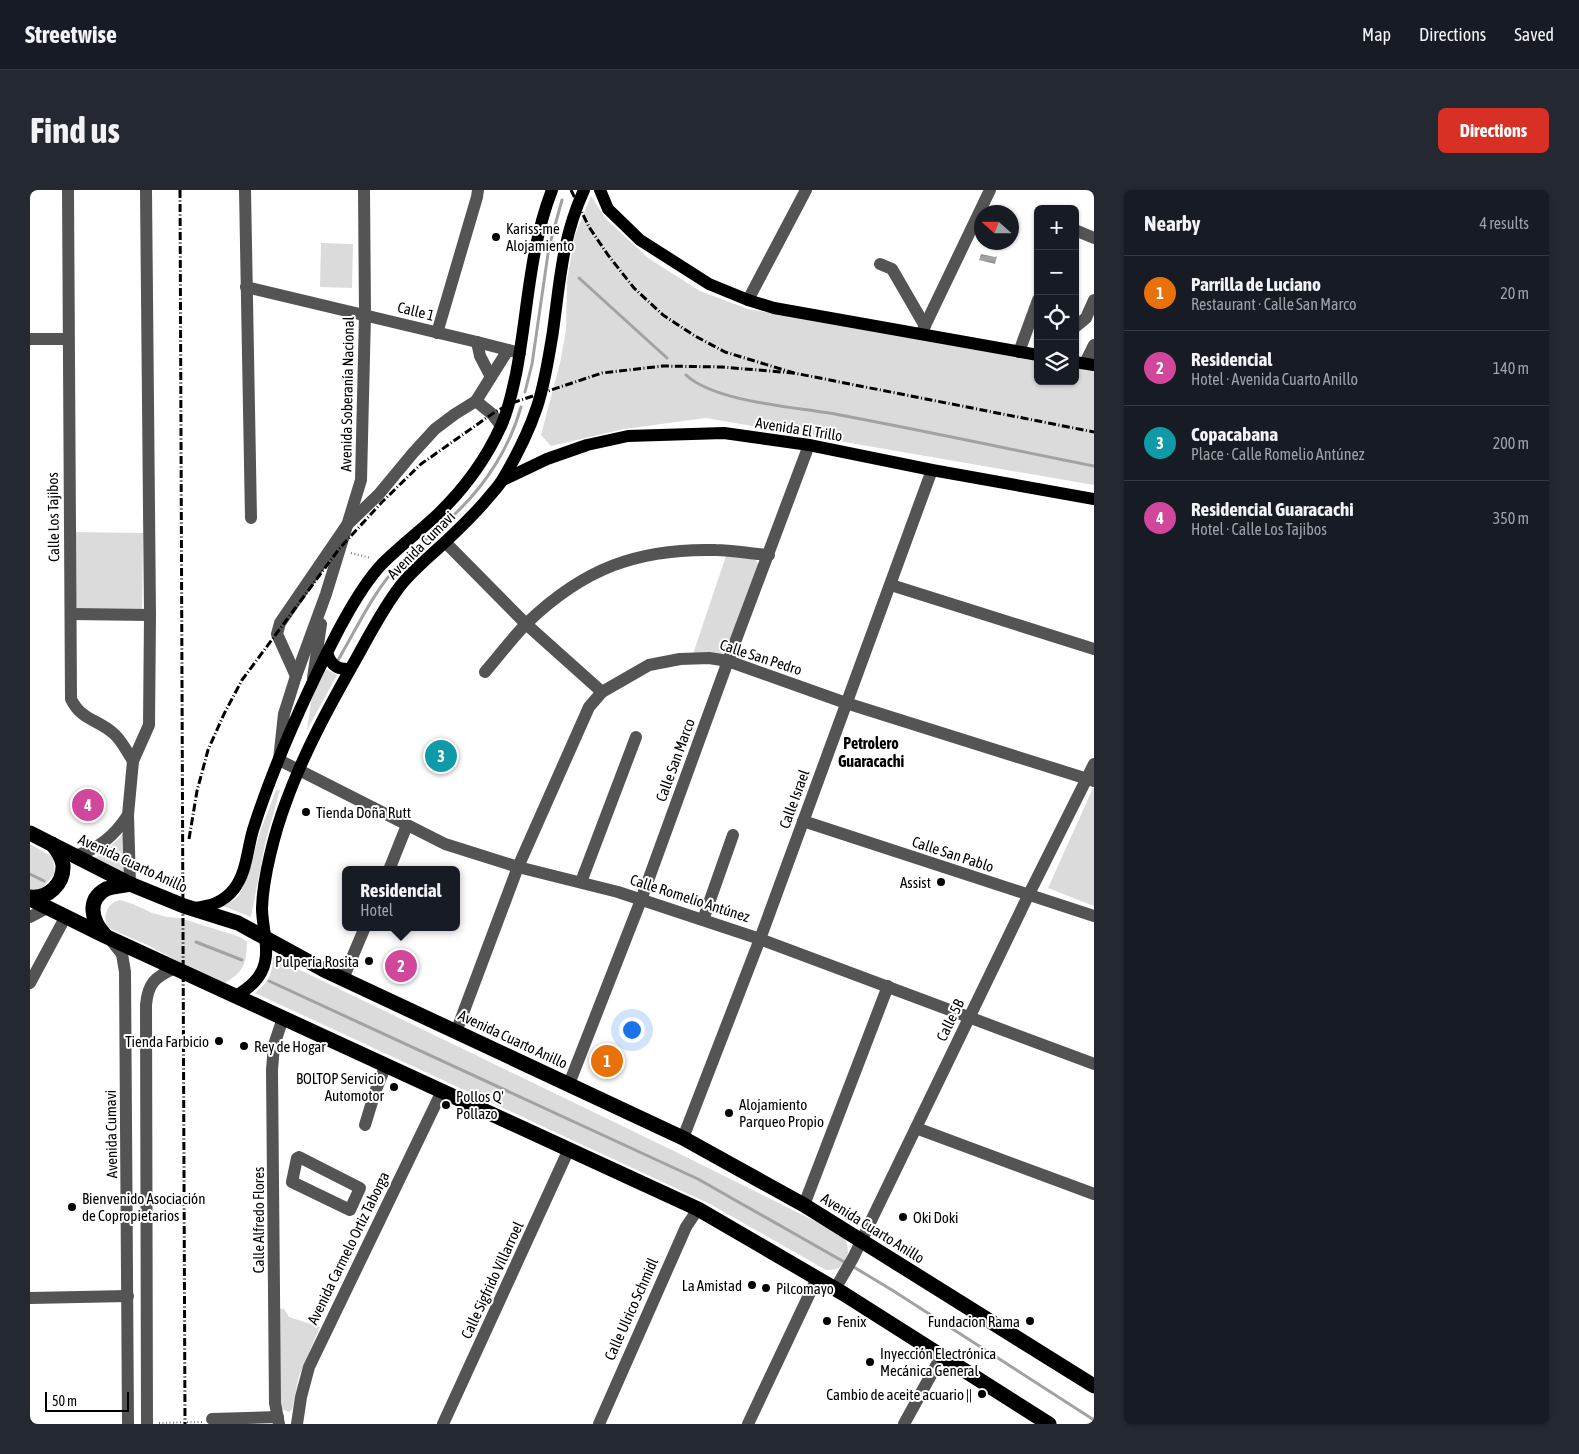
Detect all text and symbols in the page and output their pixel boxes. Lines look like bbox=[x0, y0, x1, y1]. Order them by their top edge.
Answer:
text: Streetwise bbox=[25, 21, 117, 48]
text: Map bbox=[1362, 24, 1391, 45]
text: Directions bbox=[1419, 24, 1486, 45]
text: Saved bbox=[1514, 24, 1554, 45]
button: Directions bbox=[1438, 108, 1549, 153]
text: Find us bbox=[30, 110, 120, 150]
north arrow bbox=[974, 205, 1019, 250]
map controls bbox=[1034, 205, 1079, 385]
button: + bbox=[1034, 205, 1079, 250]
text: Nearby bbox=[1144, 211, 1200, 235]
text: 4 results bbox=[1479, 214, 1529, 232]
place label: Kariss-me Alojamiento bbox=[506, 220, 574, 254]
marker: Kariss-me Alojamiento bbox=[490, 231, 502, 243]
button: − bbox=[1034, 250, 1079, 295]
text: Parrilla de Luciano bbox=[1191, 273, 1321, 295]
text: 1 bbox=[1156, 284, 1164, 302]
text: 20 m bbox=[1500, 284, 1529, 302]
button: locate bbox=[1034, 295, 1079, 340]
text: Restaurant · Calle San Marco bbox=[1191, 295, 1357, 313]
street label: Calle 1 bbox=[396, 298, 436, 324]
street label: Avenida Soberanía Nacional bbox=[337, 316, 357, 472]
button: layers bbox=[1034, 340, 1079, 385]
text: Residencial bbox=[1191, 348, 1272, 370]
text: 2 bbox=[1156, 359, 1164, 377]
text: 140 m bbox=[1493, 359, 1529, 377]
text: Hotel · Avenida Cuarto Anillo bbox=[1191, 370, 1358, 388]
street label: Avenida El Trillo bbox=[754, 414, 844, 444]
text: Copacabana bbox=[1191, 423, 1278, 445]
text: 3 bbox=[1156, 434, 1164, 452]
text: 200 m bbox=[1493, 434, 1529, 452]
text: Place · Calle Romelio Antúnez bbox=[1191, 445, 1365, 463]
street label: Calle Los Tajibos bbox=[44, 472, 62, 562]
text: Residencial Guaracachi bbox=[1191, 498, 1354, 520]
street label: Avenida Cumavi bbox=[384, 508, 458, 582]
text: 4 bbox=[1156, 509, 1164, 527]
text: 350 m bbox=[1493, 509, 1529, 527]
text: Hotel · Calle Los Tajibos bbox=[1191, 520, 1327, 538]
street label: Calle San Pedro bbox=[718, 636, 804, 678]
street label: Calle San Marco bbox=[652, 716, 698, 804]
district label: Petrolero Guaracachi bbox=[838, 734, 904, 770]
pin: 3 bbox=[425, 737, 457, 775]
street label: Calle Israel bbox=[776, 767, 812, 831]
pin: 4 bbox=[72, 786, 104, 824]
place label: Tienda Doña Rutt bbox=[316, 804, 411, 821]
marker: Tienda Doña Rutt bbox=[300, 806, 312, 818]
street label: Avenida Cuarto Anillo bbox=[76, 830, 190, 896]
street label: Calle San Pablo bbox=[910, 833, 996, 875]
popup bbox=[342, 866, 460, 931]
street label: Calle Romelio Antúnez bbox=[628, 871, 753, 926]
place label: Assist bbox=[900, 874, 931, 891]
marker: Assist bbox=[935, 876, 947, 888]
text: Residencial bbox=[360, 879, 442, 901]
text: Hotel bbox=[360, 901, 393, 919]
pin: 2 bbox=[385, 947, 417, 985]
place label: Pulpería Rosita bbox=[275, 953, 359, 970]
marker: Pulpería Rosita bbox=[363, 955, 375, 967]
street label: Calle 5B bbox=[933, 996, 967, 1044]
street label: Avenida Cuarto Anillo bbox=[456, 1006, 570, 1072]
your location bbox=[619, 1017, 645, 1043]
place label: Tienda Farbicio bbox=[125, 1033, 209, 1050]
marker: Tienda Farbicio bbox=[213, 1035, 225, 1047]
place label: Rey de Hogar bbox=[254, 1038, 326, 1055]
marker: Rey de Hogar bbox=[238, 1040, 250, 1052]
pin: 1 bbox=[591, 1042, 623, 1080]
place label: BOLTOP Servicio Automotor bbox=[296, 1070, 385, 1104]
marker: BOLTOP Servicio Automotor bbox=[388, 1081, 400, 1093]
place label: Pollos Q' Pollazo bbox=[456, 1088, 504, 1122]
street label: Avenida Cumavi bbox=[102, 1090, 120, 1178]
place label: Alojamiento Parqueo Propio bbox=[739, 1096, 824, 1130]
marker: Pollos Q' Pollazo bbox=[440, 1099, 452, 1111]
marker: Alojamiento Parqueo Propio bbox=[723, 1107, 735, 1119]
street label: Calle Alfredo Flores bbox=[250, 1167, 267, 1273]
street label: Avenida Carmelo Ortiz Taborga bbox=[304, 1169, 392, 1327]
street label: Avenida Cuarto Anillo bbox=[818, 1189, 928, 1267]
place label: Bienvenido Asociación de Copropietarios bbox=[82, 1190, 205, 1224]
marker: Bienvenido Asociación de Copropietarios bbox=[66, 1201, 78, 1213]
place label: Oki Doki bbox=[913, 1209, 958, 1226]
marker: Oki Doki bbox=[897, 1211, 909, 1223]
street label: Calle Sigfrido Villarroel bbox=[457, 1219, 527, 1341]
street label: Calle Ulrico Schmidl bbox=[601, 1255, 661, 1363]
place label: La Amistad bbox=[682, 1277, 742, 1294]
marker: La Amistad bbox=[746, 1279, 758, 1291]
place label: Pilcomayo bbox=[776, 1280, 834, 1297]
marker: Pilcomayo bbox=[760, 1282, 772, 1294]
place label: Fenix bbox=[837, 1313, 866, 1330]
place label: Fundacion Rama bbox=[928, 1313, 1020, 1330]
marker: Fenix bbox=[821, 1315, 833, 1327]
marker: Fundacion Rama bbox=[1024, 1315, 1036, 1327]
place label: Inyección Electrónica Mecánica General bbox=[880, 1345, 996, 1379]
marker: Inyección Electrónica Mecánica General bbox=[864, 1356, 876, 1368]
place label: Cambio de aceite acuario || bbox=[826, 1386, 972, 1403]
marker: Cambio de aceite acuario || bbox=[976, 1388, 988, 1400]
scale bar bbox=[45, 1389, 129, 1412]
text: 50 m bbox=[52, 1393, 77, 1409]

